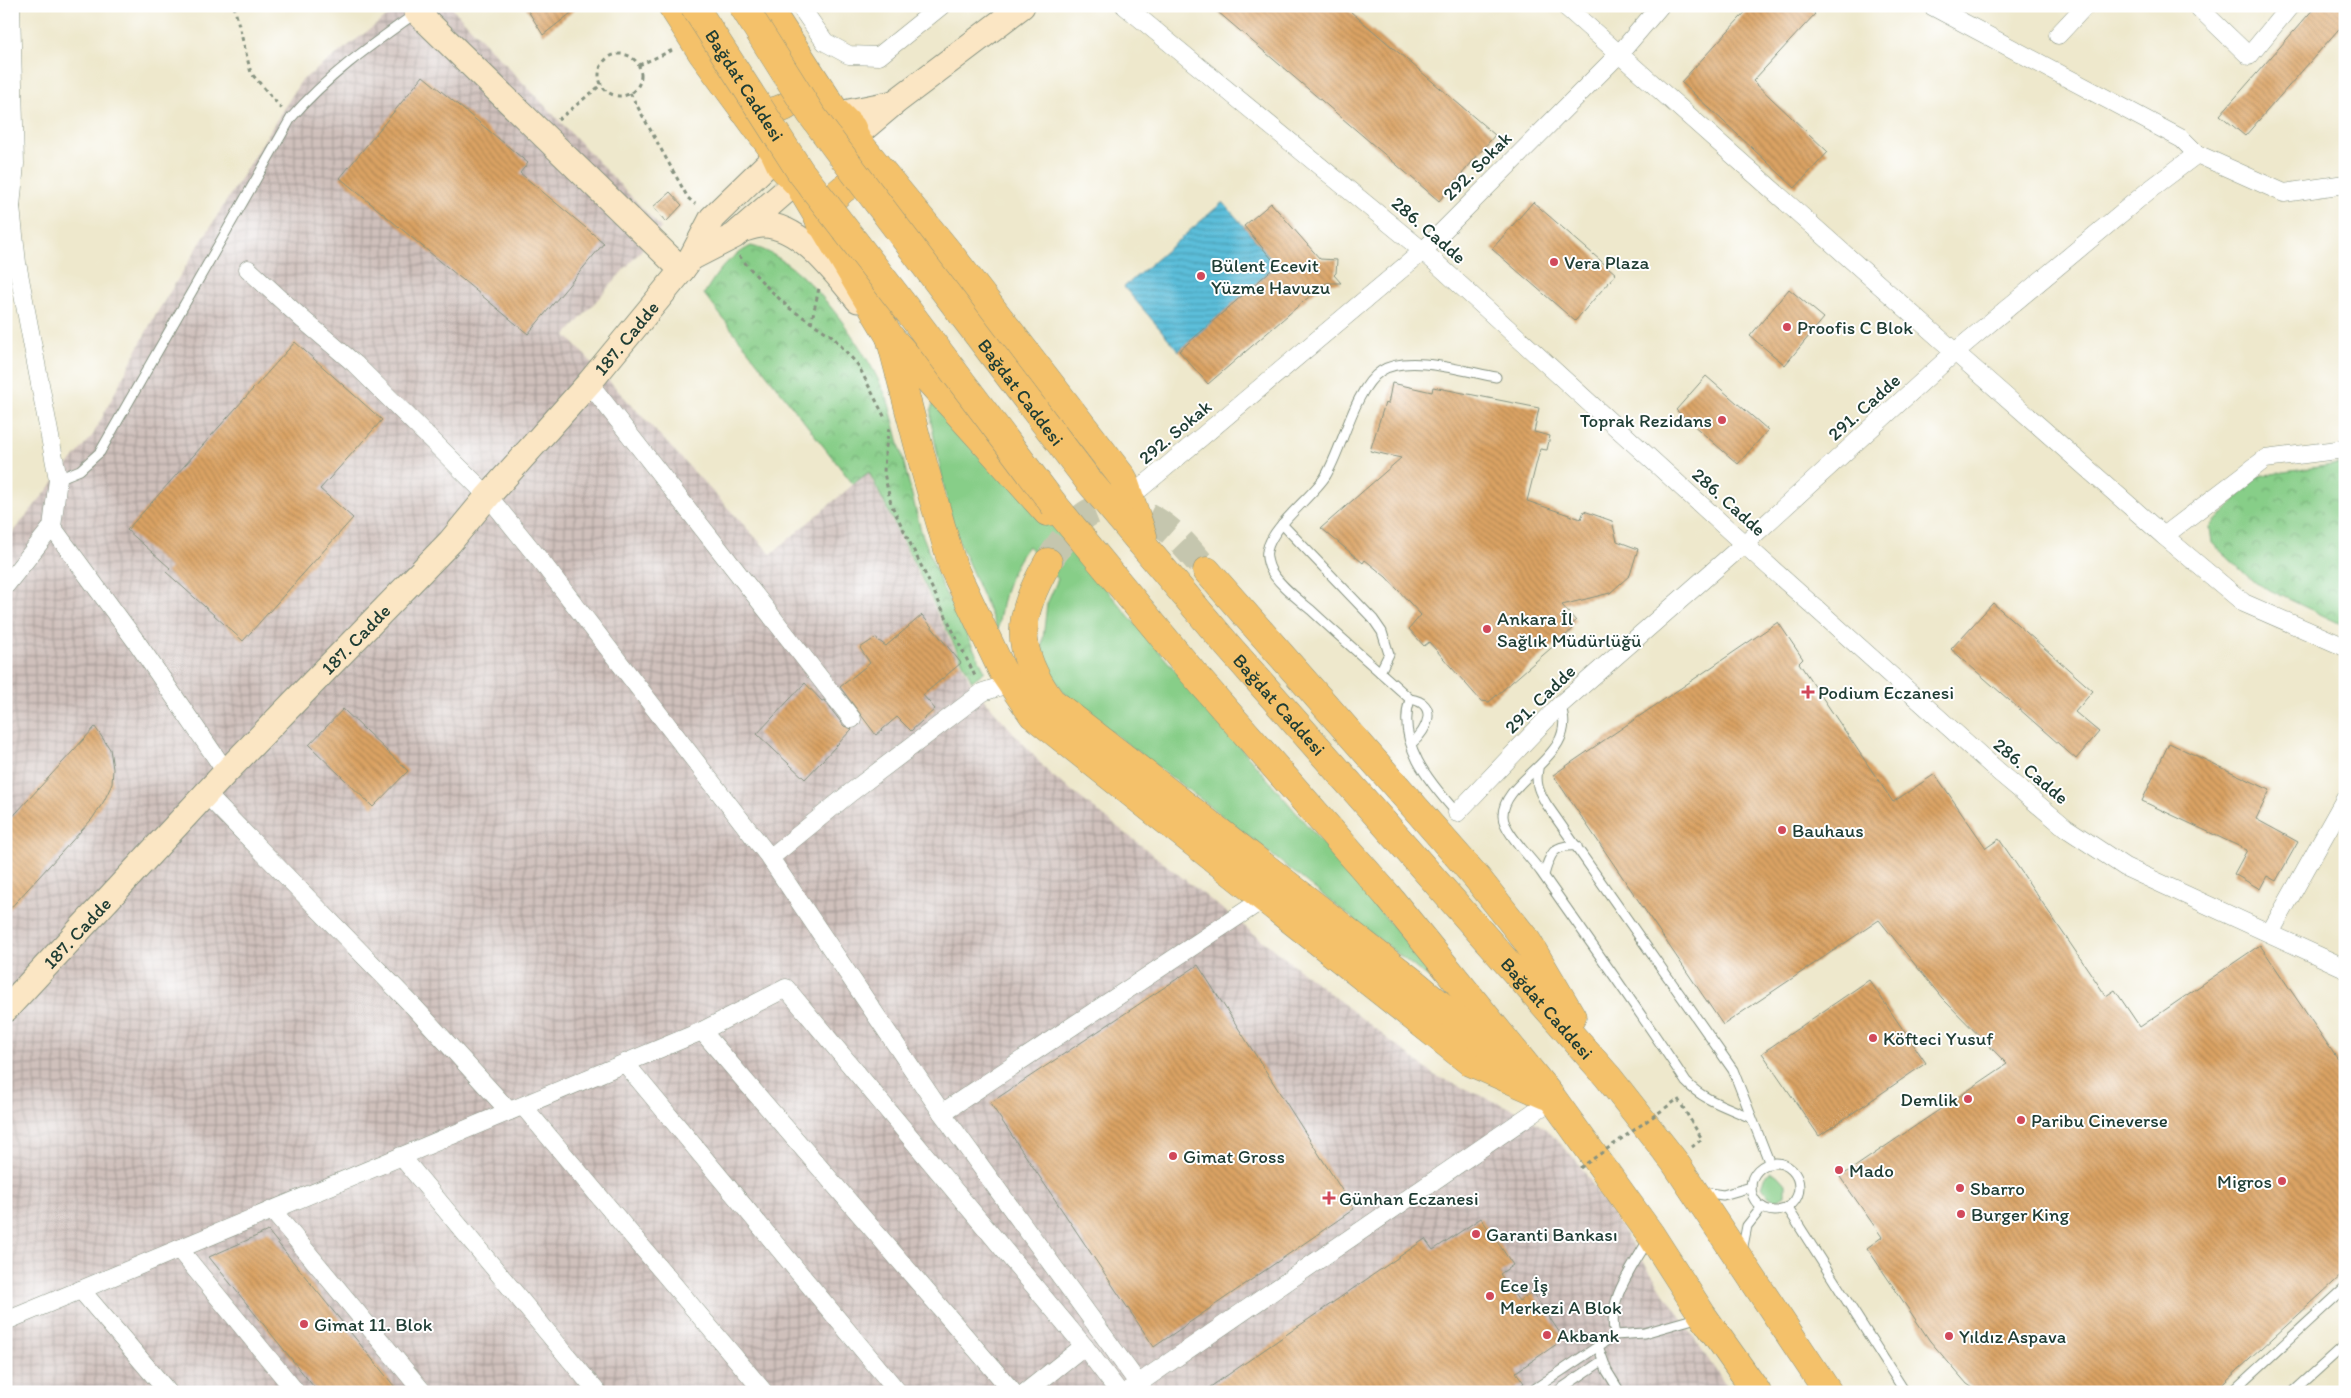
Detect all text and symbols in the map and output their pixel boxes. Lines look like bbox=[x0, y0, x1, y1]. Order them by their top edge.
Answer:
street label: Bağdat Caddesi bbox=[700, 25, 789, 145]
street label: 292. Sokak bbox=[1438, 126, 1517, 205]
street label: 286. Cadde bbox=[1387, 191, 1471, 269]
place label: Vera Plaza bbox=[1564, 251, 1650, 274]
place label: Bülent Ecevit Yüzme Havuzu bbox=[1211, 254, 1331, 299]
marker: Vera Plaza bbox=[1548, 256, 1560, 268]
marker: Bülent Ecevit Yüzme Havuzu bbox=[1195, 270, 1207, 282]
street label: 187. Cadde bbox=[589, 296, 663, 380]
place label: Proofis C Blok bbox=[1797, 316, 1913, 339]
marker: Proofis C Blok bbox=[1781, 321, 1793, 333]
street label: Bağdat Caddesi bbox=[973, 334, 1069, 450]
street label: 291. Cadde bbox=[1823, 369, 1905, 445]
street label: 292. Sokak bbox=[1134, 395, 1216, 469]
place label: Toprak Rezidans bbox=[1580, 409, 1712, 432]
marker: Toprak Rezidans bbox=[1716, 414, 1728, 426]
street label: 286. Cadde bbox=[1687, 463, 1771, 541]
street label: 187. Cadde bbox=[316, 599, 395, 679]
place label: Ankara İl Sağlık Müdürlüğü bbox=[1497, 607, 1642, 652]
marker: Ankara İl Sağlık Müdürlüğü bbox=[1481, 623, 1493, 635]
street label: Bağdat Caddesi bbox=[1228, 649, 1331, 760]
street label: 291. Cadde bbox=[1500, 660, 1580, 738]
place label: Podium Eczanesi bbox=[1818, 681, 1954, 704]
marker: Podium Eczanesi bbox=[1802, 686, 1814, 698]
street label: 286. Cadde bbox=[1989, 733, 2073, 809]
place label: Bauhaus bbox=[1792, 819, 1864, 842]
marker: Bauhaus bbox=[1776, 824, 1788, 836]
street label: 187. Cadde bbox=[38, 892, 116, 973]
street label: Bağdat Caddesi bbox=[1496, 952, 1598, 1064]
place label: Köfteci Yusuf bbox=[1883, 1027, 1994, 1050]
marker: Köfteci Yusuf bbox=[1867, 1032, 1879, 1044]
place label: Demlik bbox=[1900, 1088, 1958, 1111]
marker: Demlik bbox=[1962, 1093, 1974, 1105]
place label: Paribu Cineverse bbox=[2031, 1109, 2168, 1132]
marker: Paribu Cineverse bbox=[2015, 1114, 2027, 1126]
place label: Gimat Gross bbox=[1183, 1145, 1285, 1168]
marker: Gimat Gross bbox=[1167, 1150, 1179, 1162]
place label: Mado bbox=[1849, 1159, 1894, 1182]
marker: Mado bbox=[1833, 1164, 1845, 1176]
place label: Migros bbox=[2217, 1170, 2272, 1193]
marker: Migros bbox=[2276, 1175, 2288, 1187]
place label: Sbarro bbox=[1970, 1177, 2025, 1200]
marker: Sbarro bbox=[1954, 1182, 1966, 1194]
place label: Günhan Eczanesi bbox=[1339, 1187, 1479, 1210]
marker: Günhan Eczanesi bbox=[1323, 1192, 1335, 1204]
place label: Burger King bbox=[1971, 1203, 2070, 1226]
marker: Burger King bbox=[1955, 1208, 1967, 1220]
place label: Garanti Bankası bbox=[1486, 1223, 1618, 1246]
marker: Garanti Bankası bbox=[1470, 1228, 1482, 1240]
place label: Ece İş Merkezi A Blok bbox=[1500, 1274, 1622, 1319]
marker: Ece İş Merkezi A Blok bbox=[1484, 1290, 1496, 1302]
place label: Gimat 11. Blok bbox=[314, 1313, 433, 1336]
marker: Gimat 11. Blok bbox=[298, 1318, 310, 1330]
place label: Akbank bbox=[1557, 1324, 1620, 1347]
place label: Yıldız Aspava bbox=[1959, 1325, 2066, 1348]
marker: Akbank bbox=[1541, 1329, 1553, 1341]
marker: Yıldız Aspava bbox=[1943, 1330, 1955, 1342]

